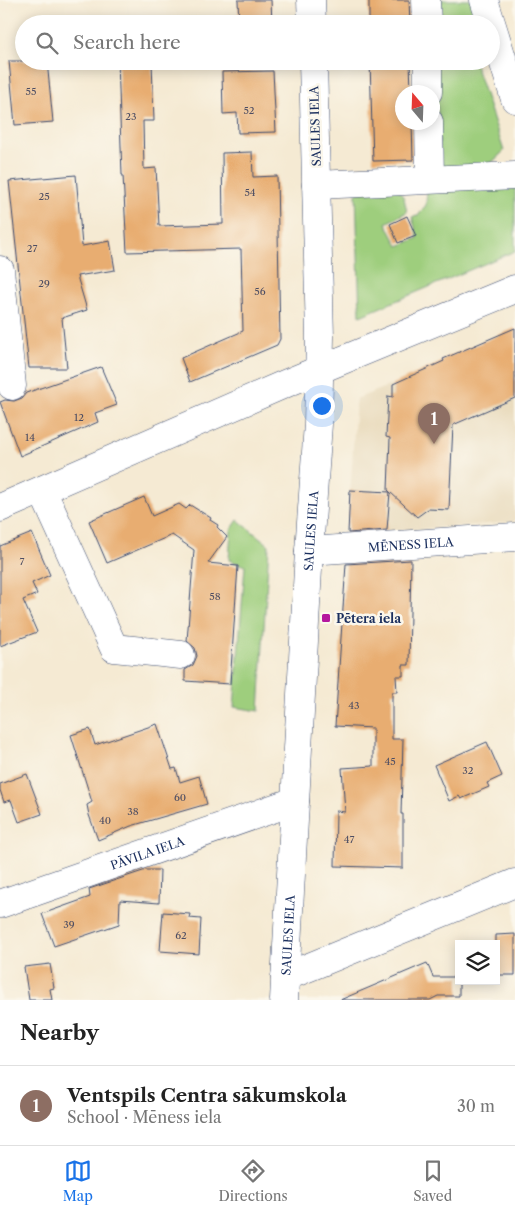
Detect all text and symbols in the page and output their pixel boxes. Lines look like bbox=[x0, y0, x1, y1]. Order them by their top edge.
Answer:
search box bbox=[15, 15, 500, 70]
icon: search bbox=[33, 29, 61, 57]
text: Search here bbox=[73, 31, 181, 54]
street label: SAULES IELA bbox=[306, 84, 324, 167]
house number: 55 bbox=[26, 85, 36, 98]
north arrow bbox=[395, 85, 440, 130]
house number: 52 bbox=[243, 104, 255, 117]
house number: 23 bbox=[125, 110, 137, 123]
house number: 54 bbox=[244, 186, 256, 199]
house number: 25 bbox=[38, 190, 50, 203]
house number: 27 bbox=[27, 242, 37, 255]
house number: 29 bbox=[38, 277, 50, 290]
house number: 56 bbox=[254, 285, 266, 298]
your location bbox=[309, 393, 335, 419]
pin: 1 bbox=[418, 403, 450, 444]
house number: 12 bbox=[74, 411, 84, 424]
house number: 14 bbox=[25, 431, 35, 444]
street label: SAULES IELA bbox=[300, 489, 321, 571]
street label: MĒNESS IELA bbox=[367, 534, 455, 554]
house number: 7 bbox=[20, 555, 25, 568]
house number: 58 bbox=[209, 590, 221, 603]
place label: Pētera iela bbox=[336, 611, 402, 626]
marker: Pētera iela bbox=[320, 612, 332, 624]
house number: 43 bbox=[348, 699, 360, 712]
house number: 45 bbox=[384, 755, 396, 768]
house number: 32 bbox=[462, 764, 474, 777]
house number: 60 bbox=[174, 791, 186, 804]
house number: 38 bbox=[127, 805, 139, 818]
house number: 40 bbox=[99, 814, 111, 827]
street label: PĀVILA IELA bbox=[108, 832, 187, 872]
house number: 47 bbox=[344, 833, 354, 846]
street label: SAULES IELA bbox=[278, 893, 297, 976]
house number: 39 bbox=[63, 918, 75, 931]
house number: 62 bbox=[175, 929, 187, 942]
map controls bbox=[455, 940, 500, 985]
button: layers bbox=[455, 940, 500, 985]
text: Nearby bbox=[20, 1020, 99, 1045]
text: Ventspils Centra sākumskola bbox=[67, 1084, 347, 1107]
text: 1 bbox=[32, 1096, 40, 1116]
text: 30 m bbox=[457, 1096, 495, 1116]
text: School · Mēness iela bbox=[67, 1107, 221, 1127]
tab: Map bbox=[63, 1157, 93, 1205]
tab: Directions bbox=[218, 1157, 288, 1205]
tab: Saved bbox=[413, 1157, 452, 1205]

